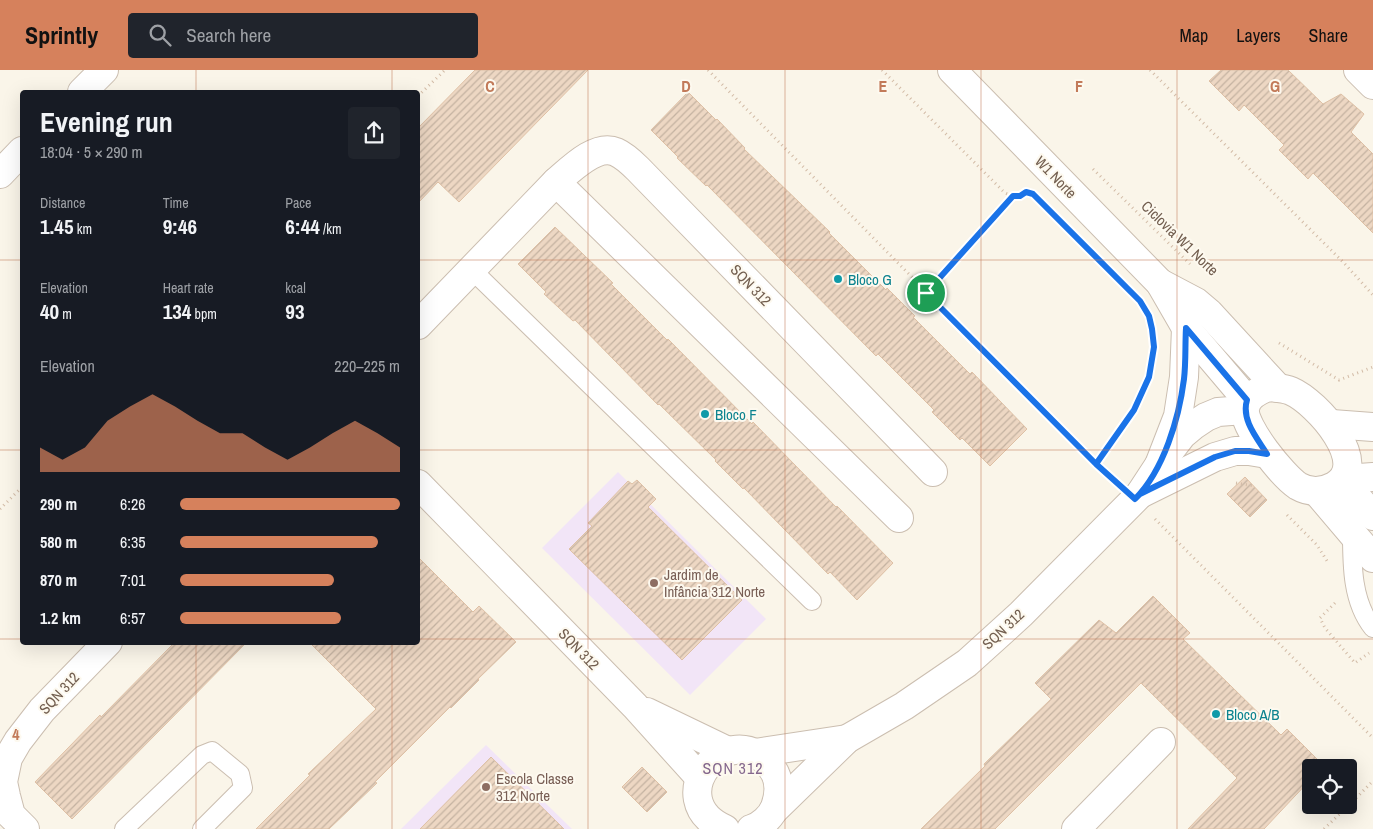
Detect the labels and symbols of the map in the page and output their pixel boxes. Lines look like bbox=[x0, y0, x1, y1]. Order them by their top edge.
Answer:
text: C bbox=[485, 75, 495, 97]
text: D bbox=[681, 75, 691, 97]
text: E bbox=[879, 75, 888, 97]
text: F bbox=[1075, 75, 1083, 97]
text: G bbox=[1270, 75, 1280, 97]
street label: W1 Norte bbox=[1030, 151, 1082, 203]
street label: Ciclovia W1 Norte bbox=[1137, 196, 1223, 280]
street label: SQN 312 bbox=[726, 260, 776, 311]
place label: Bloco G bbox=[848, 269, 892, 290]
pin bbox=[905, 272, 947, 314]
marker: Bloco G bbox=[832, 273, 844, 285]
place label: Bloco F bbox=[715, 404, 757, 425]
marker: Bloco F bbox=[699, 408, 711, 420]
place label: Jardim de Infância 312 Norte bbox=[664, 564, 765, 602]
marker: Jardim de Infância 312 Norte bbox=[648, 577, 660, 589]
street label: SQN 312 bbox=[977, 604, 1029, 654]
street label: SQN 312 bbox=[554, 624, 604, 675]
street label: SQN 312 bbox=[34, 667, 84, 719]
place label: Bloco A/B bbox=[1226, 704, 1279, 725]
marker: Bloco A/B bbox=[1210, 708, 1222, 720]
text: 4 bbox=[12, 723, 20, 745]
district label: SQN 312 bbox=[703, 757, 763, 779]
place label: Escola Classe 312 Norte bbox=[496, 768, 574, 806]
marker: Escola Classe 312 Norte bbox=[480, 781, 492, 793]

